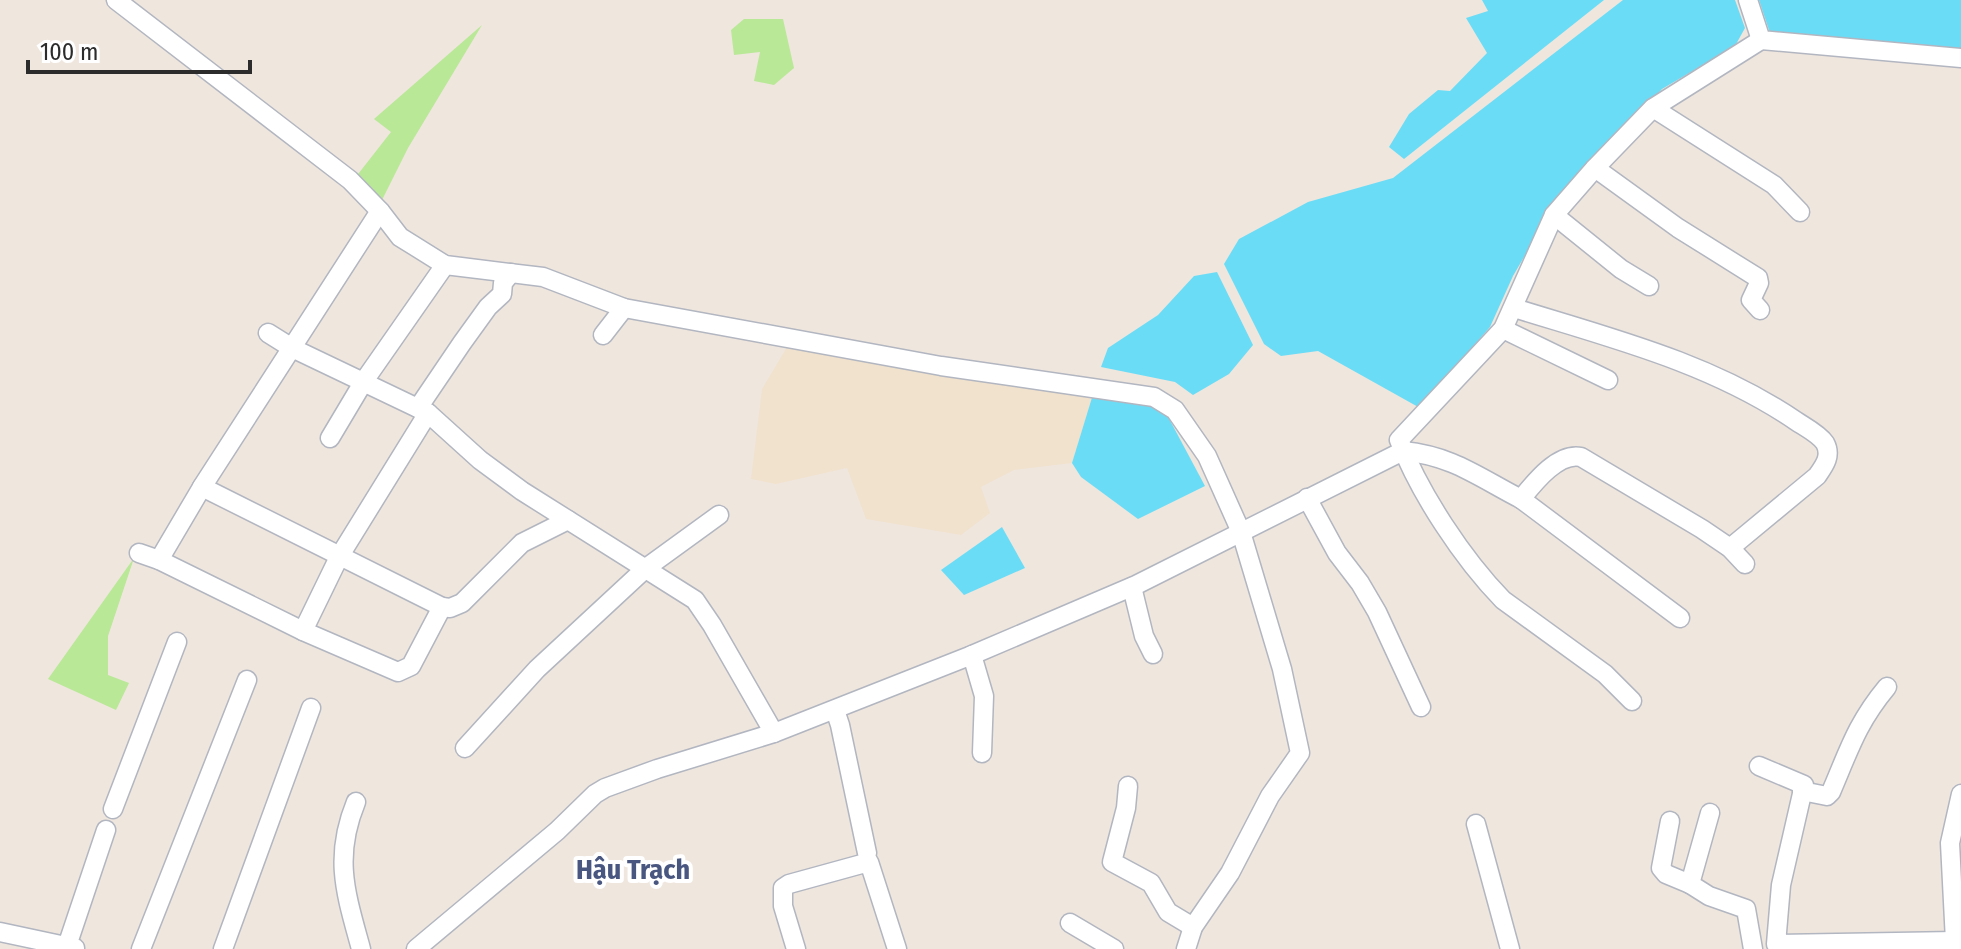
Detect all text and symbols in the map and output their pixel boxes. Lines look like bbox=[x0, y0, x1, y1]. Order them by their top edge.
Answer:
scale bar bbox=[28, 24, 250, 74]
text: 100 m bbox=[40, 38, 98, 66]
district label: Hậu Trạch bbox=[576, 853, 690, 886]

